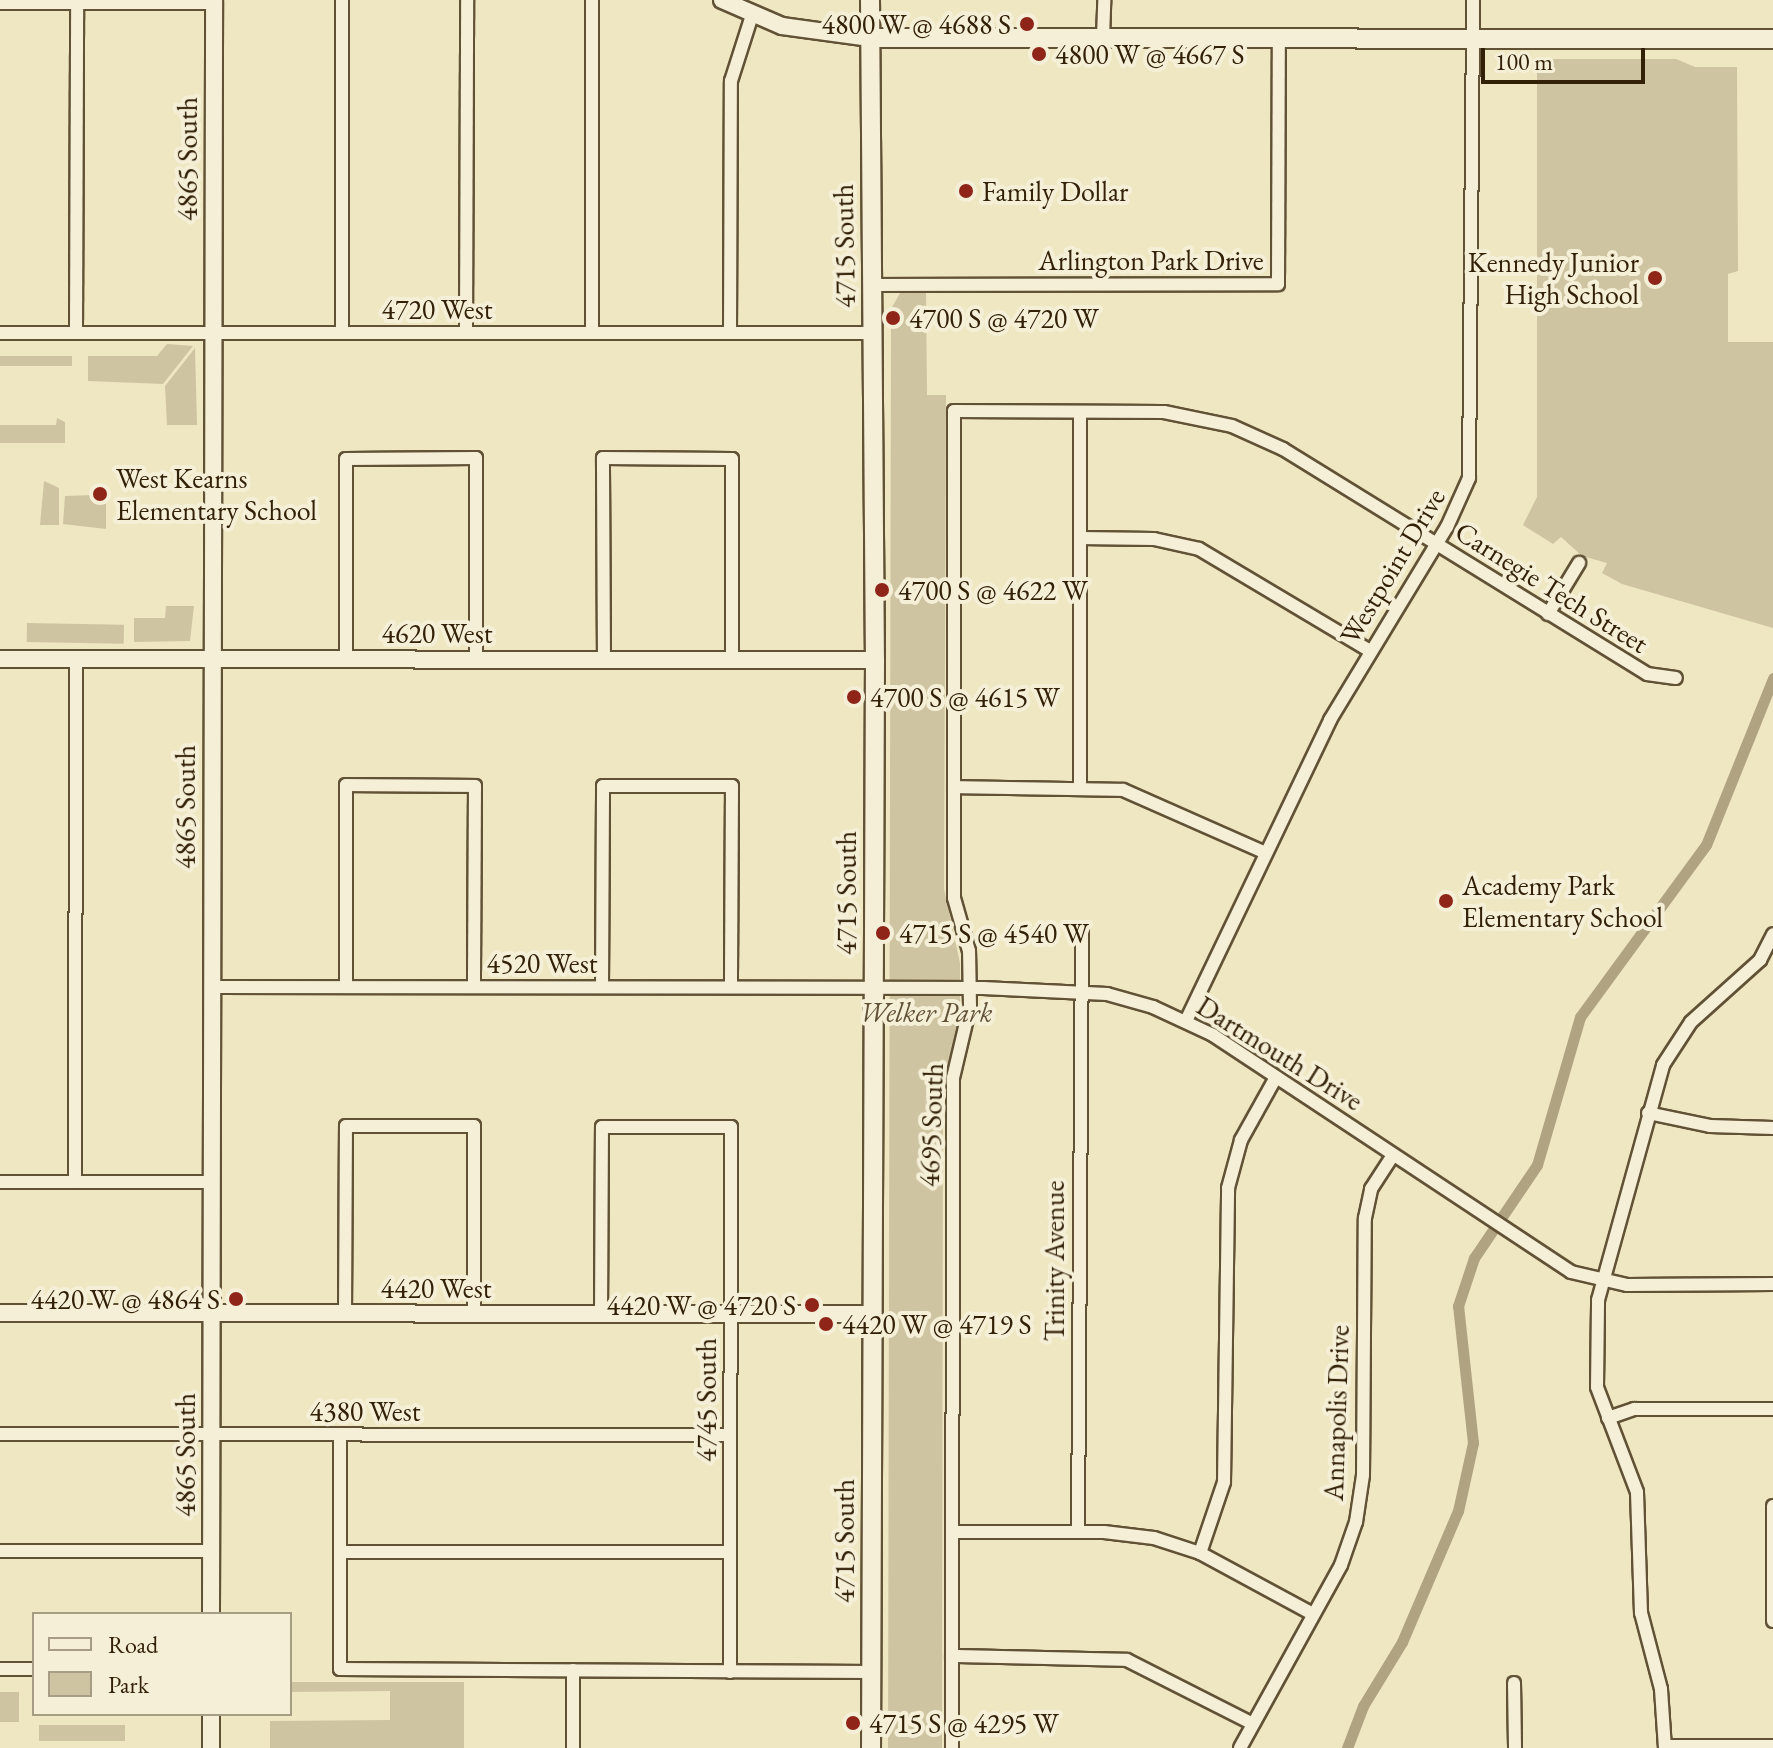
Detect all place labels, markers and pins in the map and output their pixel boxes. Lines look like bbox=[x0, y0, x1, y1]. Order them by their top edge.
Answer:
place label: 4800 W @ 4688 S bbox=[821, 7, 1011, 41]
marker: 4800 W @ 4688 S bbox=[1018, 15, 1036, 33]
place label: 4800 W @ 4667 S bbox=[1055, 37, 1245, 71]
marker: 4800 W @ 4667 S bbox=[1030, 45, 1048, 63]
place label: Family Dollar bbox=[982, 174, 1128, 208]
marker: Family Dollar bbox=[957, 182, 975, 200]
place label: Kennedy Junior High School bbox=[1468, 245, 1639, 311]
marker: Kennedy Junior High School bbox=[1646, 269, 1664, 287]
place label: 4700 S @ 4720 W bbox=[909, 301, 1099, 335]
marker: 4700 S @ 4720 W bbox=[884, 309, 902, 327]
place label: West Kearns Elementary School bbox=[116, 461, 317, 527]
marker: West Kearns Elementary School bbox=[91, 485, 109, 503]
place label: 4700 S @ 4622 W bbox=[898, 573, 1088, 607]
marker: 4700 S @ 4622 W bbox=[873, 581, 891, 599]
place label: 4700 S @ 4615 W bbox=[870, 680, 1060, 714]
marker: 4700 S @ 4615 W bbox=[845, 688, 863, 706]
place label: Academy Park Elementary School bbox=[1462, 868, 1663, 934]
marker: Academy Park Elementary School bbox=[1437, 892, 1455, 910]
place label: 4715 S @ 4540 W bbox=[899, 916, 1089, 950]
marker: 4715 S @ 4540 W bbox=[874, 924, 892, 942]
place label: 4420 W @ 4864 S bbox=[30, 1282, 220, 1316]
place label: 4420 W @ 4720 S bbox=[606, 1288, 796, 1322]
marker: 4420 W @ 4864 S bbox=[227, 1290, 245, 1308]
marker: 4420 W @ 4720 S bbox=[803, 1296, 821, 1314]
place label: 4420 W @ 4719 S bbox=[842, 1307, 1032, 1341]
marker: 4420 W @ 4719 S bbox=[817, 1315, 835, 1333]
place label: 4715 S @ 4295 W bbox=[869, 1706, 1059, 1740]
marker: 4715 S @ 4295 W bbox=[844, 1714, 862, 1732]

